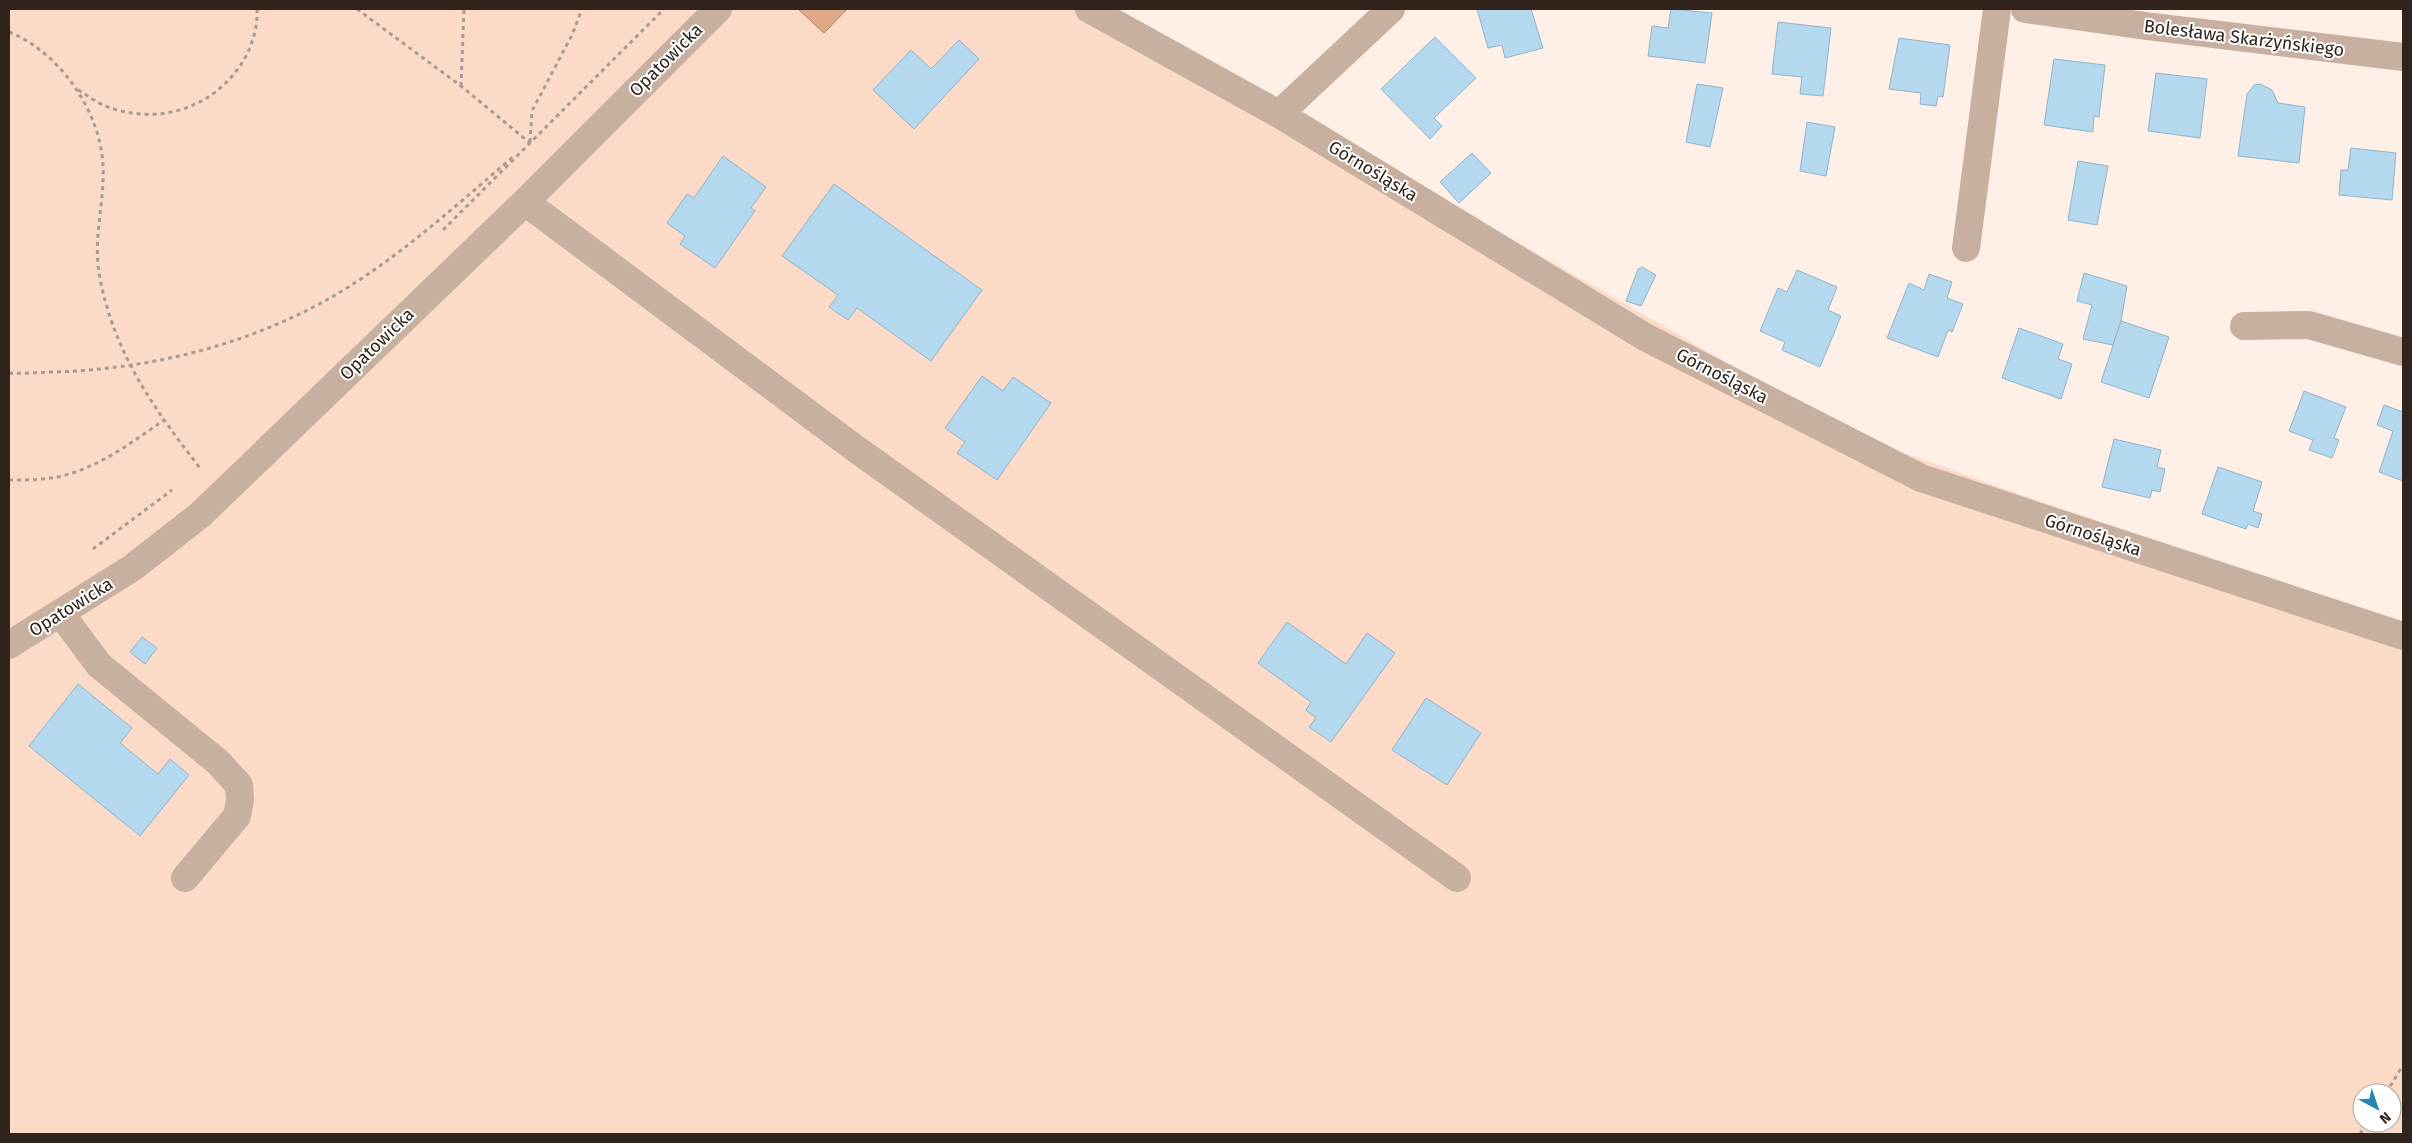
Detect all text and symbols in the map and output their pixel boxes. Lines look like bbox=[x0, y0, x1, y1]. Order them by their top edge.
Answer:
street label: Bolesława Skarżyńskiego bbox=[2143, 15, 2345, 61]
street label: Opatowicka bbox=[625, 19, 707, 101]
street label: Górnośląska bbox=[1324, 136, 1422, 206]
street label: Opatowicka bbox=[335, 303, 419, 385]
street label: Górnośląska bbox=[1672, 343, 1772, 409]
street label: Górnośląska bbox=[2042, 509, 2144, 561]
street label: Opatowicka bbox=[25, 573, 117, 641]
north arrow bbox=[2352, 1083, 2402, 1133]
text: N bbox=[2376, 1108, 2394, 1127]

